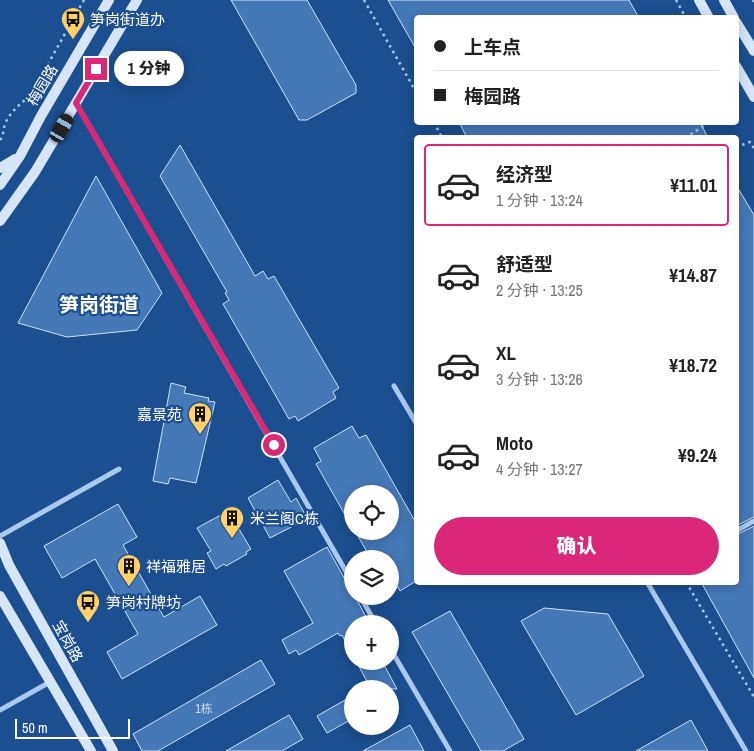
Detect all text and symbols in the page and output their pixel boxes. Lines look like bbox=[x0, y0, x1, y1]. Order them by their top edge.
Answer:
bus stop icon: 笋岗街道办 bbox=[60, 6, 86, 40]
place label: 笋岗街道办 bbox=[90, 9, 165, 30]
text: 上车点 bbox=[464, 34, 521, 60]
callout: 1 分钟 bbox=[114, 52, 184, 86]
text: 1 分钟 bbox=[128, 57, 170, 79]
route end bbox=[85, 58, 107, 80]
street label: 梅园路 bbox=[21, 60, 63, 110]
text: 梅园路 bbox=[464, 83, 521, 109]
car bbox=[48, 111, 75, 145]
text: 经济型 bbox=[496, 161, 553, 187]
icon: car bbox=[436, 163, 481, 208]
text: ¥11.01 bbox=[670, 172, 717, 198]
text: 1 分钟 · 13:24 bbox=[496, 189, 583, 211]
text: 舒适型 bbox=[496, 251, 553, 277]
icon: car bbox=[436, 253, 481, 298]
text: ¥14.87 bbox=[669, 262, 717, 288]
text: 2 分钟 · 13:25 bbox=[496, 279, 583, 301]
district label: 笋岗街道 bbox=[59, 291, 139, 318]
text: XL bbox=[496, 340, 516, 366]
icon: car bbox=[436, 343, 481, 388]
text: ¥18.72 bbox=[669, 352, 717, 378]
text: 3 分钟 · 13:26 bbox=[496, 368, 583, 390]
building icon: 嘉景苑 bbox=[187, 401, 213, 435]
place label: 嘉景苑 bbox=[137, 404, 182, 425]
text: Moto bbox=[496, 430, 533, 456]
icon: car bbox=[436, 433, 481, 478]
route start bbox=[263, 434, 285, 456]
text: ¥9.24 bbox=[678, 442, 717, 468]
text: 4 分钟 · 13:27 bbox=[496, 458, 583, 480]
map controls bbox=[344, 485, 399, 735]
button: locate bbox=[344, 485, 399, 540]
building icon: 米兰阁C栋 bbox=[219, 505, 245, 539]
place label: 米兰阁C栋 bbox=[250, 508, 319, 529]
button: 确认 bbox=[434, 517, 719, 575]
button: layers bbox=[344, 550, 399, 605]
building icon: 祥福雅居 bbox=[116, 553, 142, 587]
place label: 祥福雅居 bbox=[146, 556, 206, 577]
bus stop icon: 笋岗村牌坊 bbox=[75, 589, 101, 623]
place label: 笋岗村牌坊 bbox=[106, 592, 181, 613]
button: + bbox=[344, 615, 399, 670]
street label: 宝岗路 bbox=[48, 616, 88, 666]
button: − bbox=[344, 680, 399, 735]
house number: 1栋 bbox=[195, 701, 213, 717]
scale bar bbox=[15, 716, 130, 739]
text: 50 m bbox=[22, 719, 48, 737]

